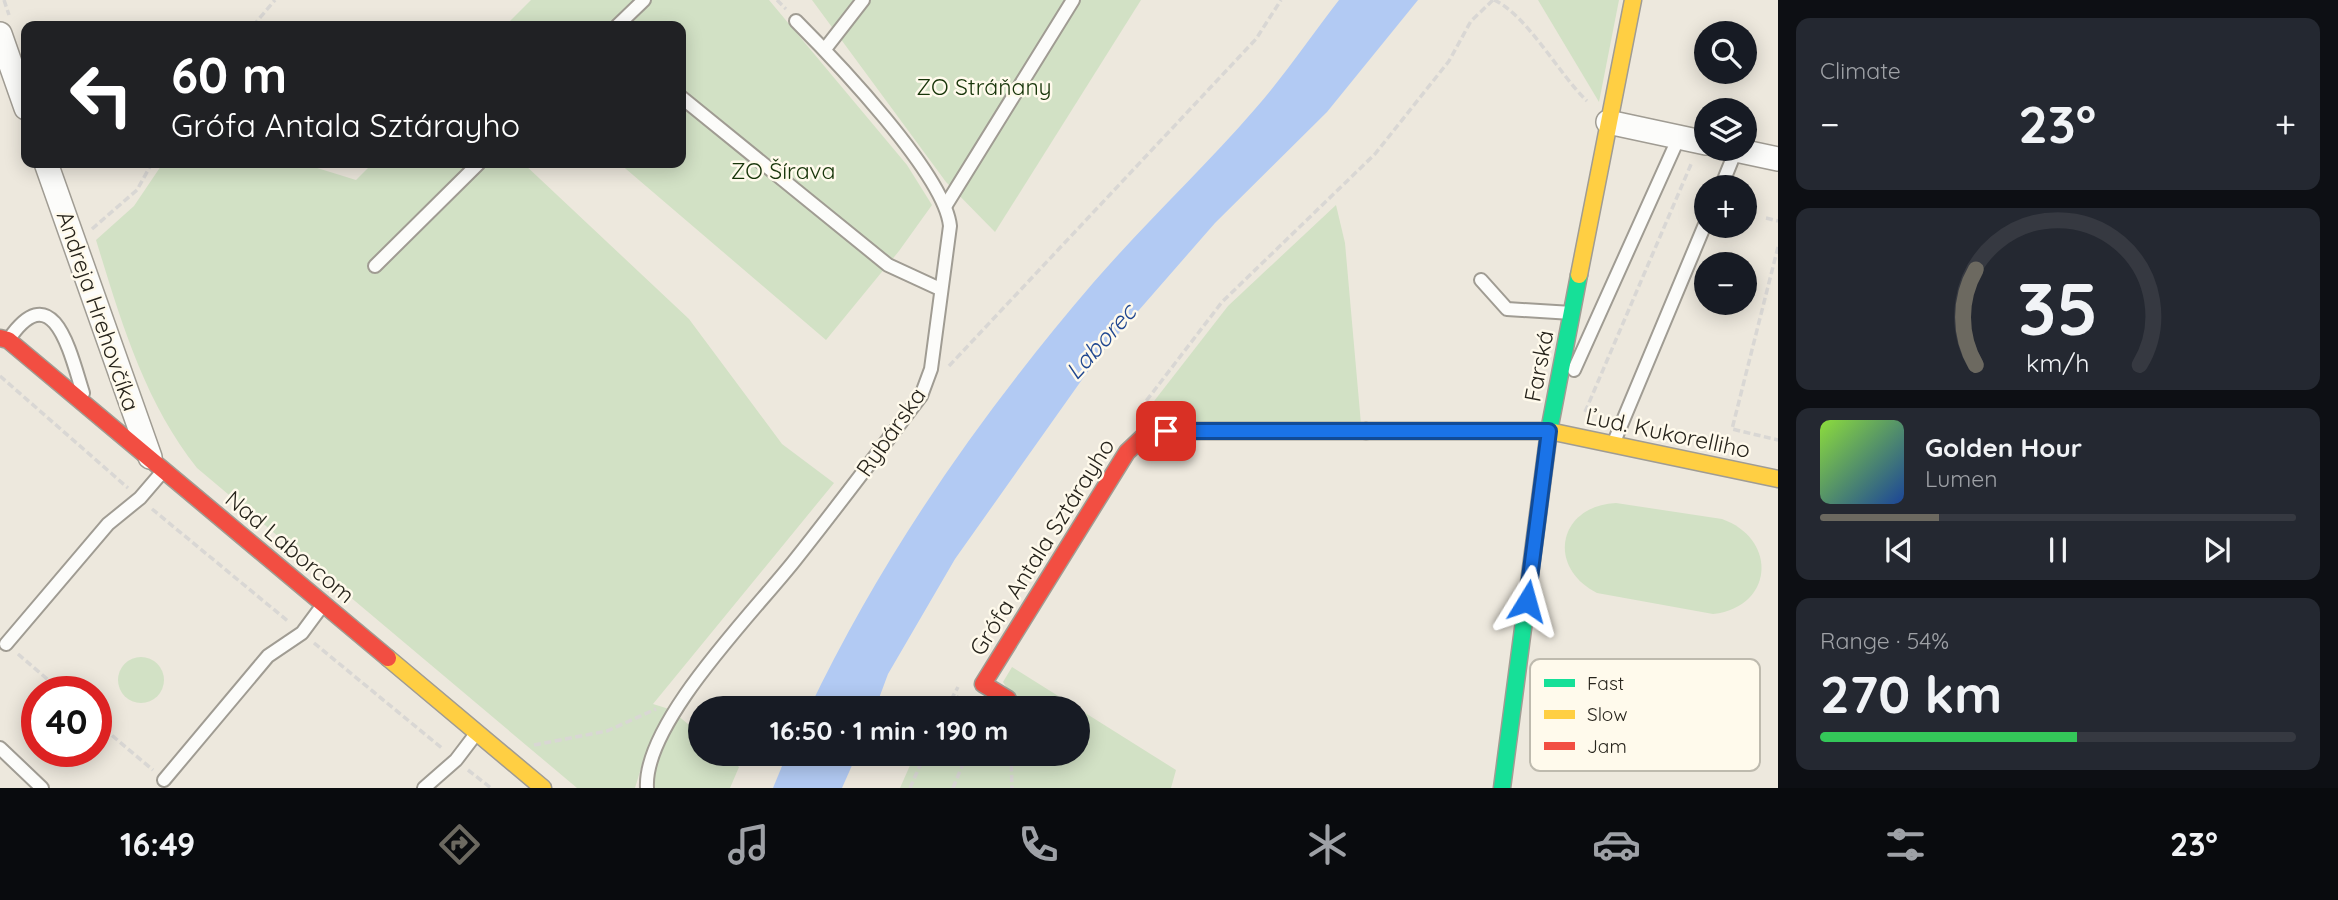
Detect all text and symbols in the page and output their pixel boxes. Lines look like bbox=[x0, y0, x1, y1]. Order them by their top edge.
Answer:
map controls bbox=[1694, 21, 1757, 315]
button: search bbox=[1694, 21, 1757, 84]
text: 60 m bbox=[171, 44, 287, 105]
icon: left bbox=[56, 49, 147, 140]
text: Climate bbox=[1820, 56, 1901, 85]
park label: ZO Stráňany bbox=[916, 72, 1052, 101]
text: 23° bbox=[2018, 91, 2096, 156]
button: layers bbox=[1694, 98, 1757, 161]
text: − bbox=[1820, 100, 1840, 148]
text: + bbox=[2275, 100, 2296, 148]
text: Grófa Antala Sztárayho bbox=[171, 105, 520, 145]
park label: ZO Šírava bbox=[731, 156, 835, 185]
button: + bbox=[1694, 175, 1757, 238]
street label: Andreja Hrehovčíka bbox=[51, 207, 146, 415]
button: − bbox=[1694, 252, 1757, 315]
text: 35 bbox=[2017, 262, 2099, 353]
water label: Laborec bbox=[1059, 296, 1144, 385]
street label: Farská bbox=[1517, 328, 1560, 404]
text: km/h bbox=[2026, 347, 2090, 378]
street label: Rybárska bbox=[849, 382, 932, 482]
pin bbox=[1136, 401, 1196, 461]
street label: Ľud. Kukorelliho bbox=[1583, 401, 1753, 464]
icon: arrive bbox=[1147, 412, 1185, 450]
text: Golden Hour bbox=[1925, 431, 2082, 464]
street label: Grófa Antala Sztárayho bbox=[963, 433, 1120, 661]
text: Lumen bbox=[1925, 464, 1998, 493]
street label: Nad Laborcom bbox=[220, 484, 361, 609]
icon: previous bbox=[1880, 531, 1918, 569]
icon: pause bbox=[2039, 531, 2077, 569]
icon: next bbox=[2198, 531, 2236, 569]
position arrow bbox=[1490, 564, 1564, 638]
text: Range · 54% bbox=[1820, 626, 1949, 655]
legend bbox=[1530, 659, 1760, 771]
text: 270 km bbox=[1820, 661, 2002, 726]
text: Fast bbox=[1587, 671, 1624, 695]
speed limit sign: 40 bbox=[21, 676, 112, 767]
text: Slow bbox=[1587, 702, 1628, 726]
text: 16:50 · 1 min · 190 m bbox=[770, 714, 1008, 747]
text: Jam bbox=[1587, 734, 1627, 758]
icon: directions bbox=[435, 820, 484, 869]
icon: music bbox=[724, 820, 773, 869]
icon: phone bbox=[1014, 820, 1063, 869]
icon: climate bbox=[1303, 820, 1352, 869]
icon: car bbox=[1592, 820, 1641, 869]
icon: filters bbox=[1881, 820, 1930, 869]
text: 16:49 bbox=[120, 824, 195, 864]
text: 23° bbox=[2170, 824, 2218, 864]

